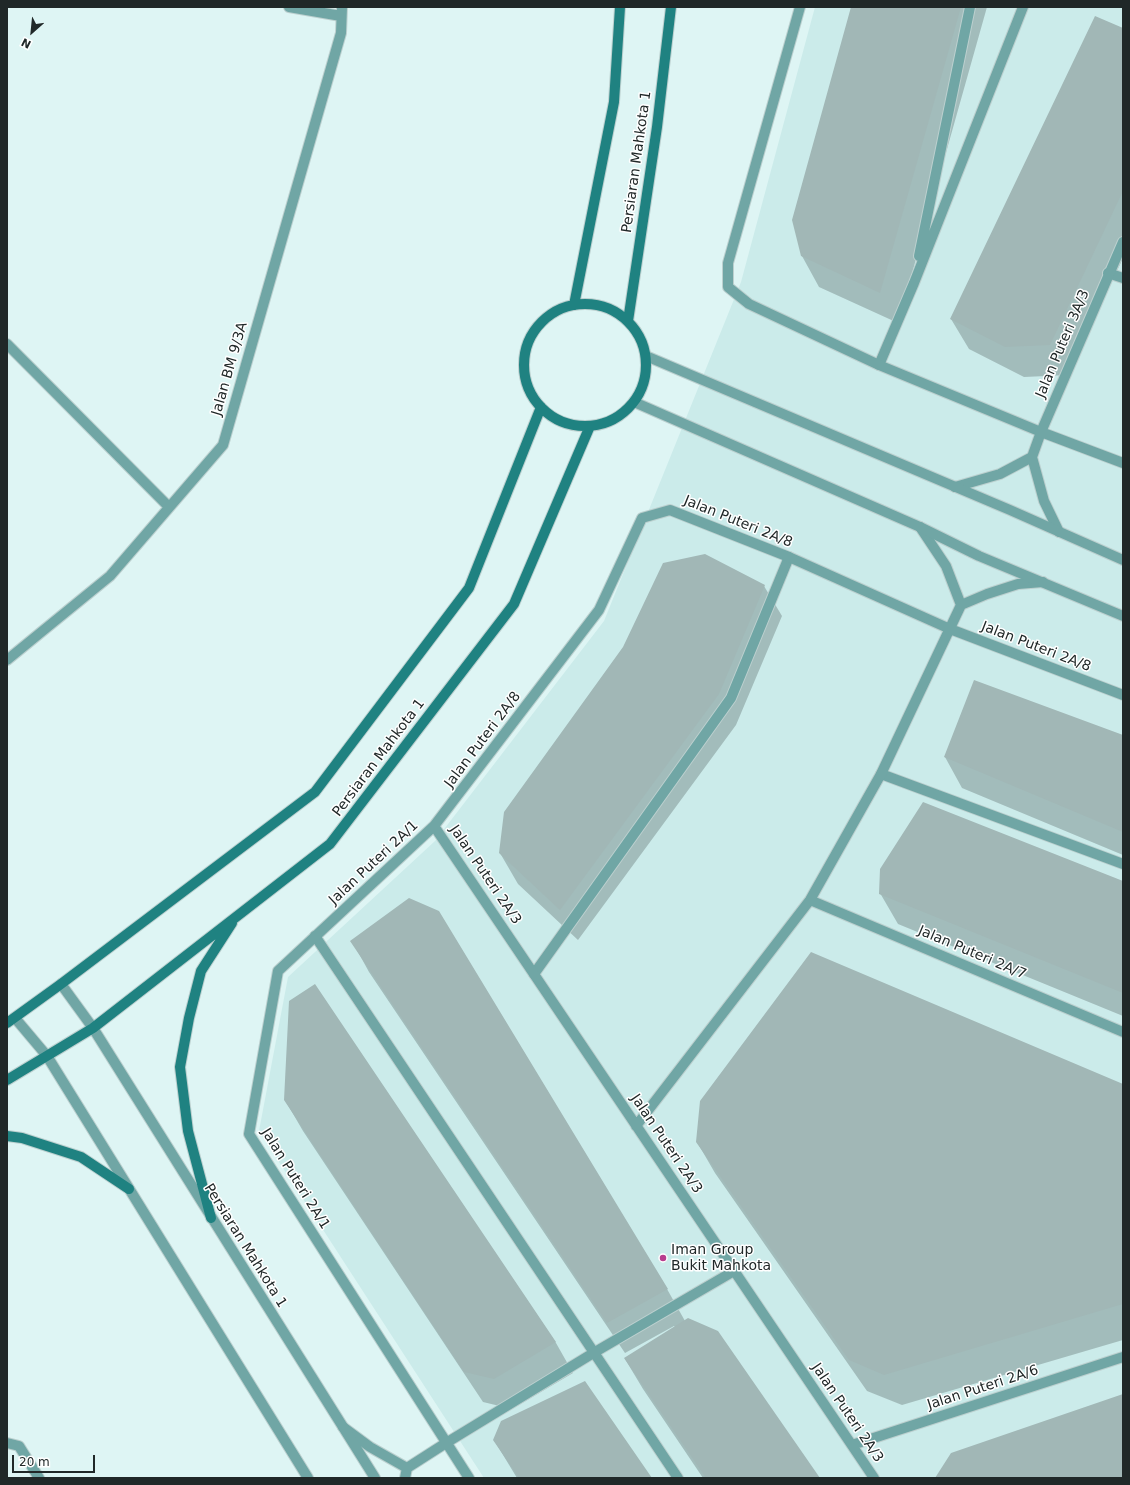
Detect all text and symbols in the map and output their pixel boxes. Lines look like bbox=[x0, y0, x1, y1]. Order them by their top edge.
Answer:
north arrow bbox=[12, 12, 52, 52]
text: N bbox=[19, 35, 33, 51]
street label: Persiaran Mahkota 1 bbox=[619, 90, 655, 234]
street label: Jalan Puteri 3A/3 bbox=[1033, 287, 1093, 401]
street label: Jalan BM 9/3A bbox=[209, 320, 251, 418]
street label: Jalan Puteri 2A/8 bbox=[681, 493, 795, 551]
street label: Jalan Puteri 2A/8 bbox=[979, 618, 1093, 676]
street label: Jalan Puteri 2A/8 bbox=[441, 689, 525, 791]
street label: Persiaran Mahkota 1 bbox=[329, 696, 429, 820]
street label: Jalan Puteri 2A/1 bbox=[326, 817, 422, 909]
street label: Jalan Puteri 2A/3 bbox=[446, 822, 524, 928]
street label: Jalan Puteri 2A/7 bbox=[915, 923, 1029, 983]
street label: Jalan Puteri 2A/3 bbox=[627, 1091, 705, 1197]
street label: Jalan Puteri 2A/1 bbox=[257, 1125, 333, 1233]
street label: Persiaran Mahkota 1 bbox=[200, 1181, 290, 1311]
place label: Iman Group Bukit Mahkota bbox=[671, 1242, 771, 1274]
marker: Iman Group Bukit Mahkota bbox=[658, 1253, 668, 1263]
street label: Jalan Puteri 2A/3 bbox=[808, 1360, 886, 1466]
street label: Jalan Puteri 2A/6 bbox=[925, 1362, 1041, 1414]
scale bar bbox=[14, 1447, 97, 1473]
text: 20 m bbox=[19, 1455, 50, 1469]

